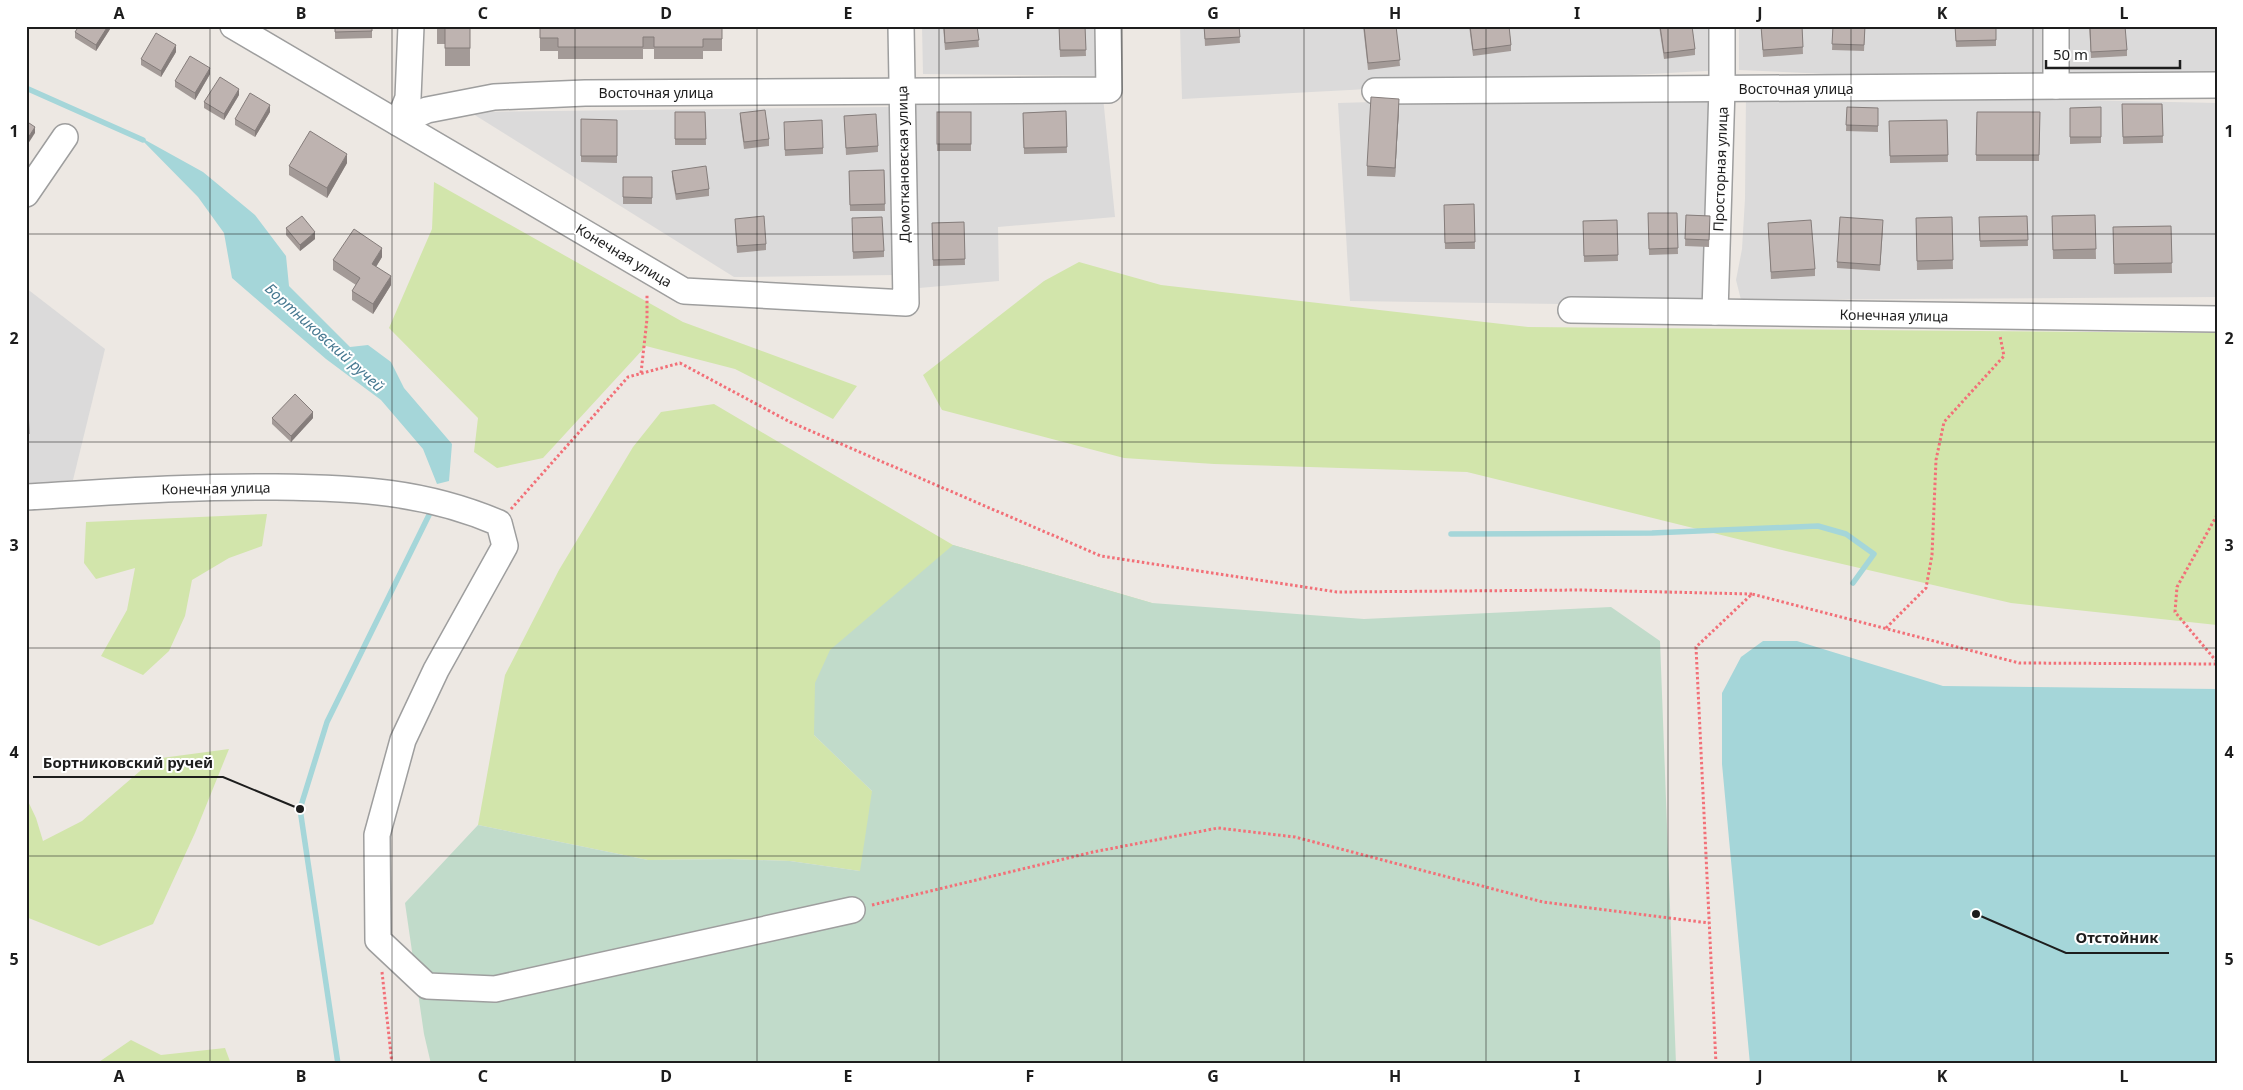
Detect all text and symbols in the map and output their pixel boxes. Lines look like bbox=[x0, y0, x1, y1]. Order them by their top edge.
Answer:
text: A bbox=[113, 2, 125, 24]
text: B bbox=[296, 2, 306, 24]
text: C bbox=[478, 2, 488, 24]
text: D bbox=[660, 2, 672, 24]
text: E bbox=[844, 2, 853, 24]
text: F bbox=[1026, 2, 1034, 24]
text: G bbox=[1207, 2, 1219, 24]
text: H bbox=[1389, 2, 1401, 24]
text: I bbox=[1574, 2, 1580, 24]
text: J bbox=[1755, 2, 1763, 24]
text: K bbox=[1937, 2, 1948, 24]
text: L bbox=[2120, 2, 2129, 24]
scale bar bbox=[2046, 38, 2179, 70]
text: 50 m bbox=[2053, 44, 2088, 64]
street label: Восточная улица bbox=[1739, 79, 1853, 98]
street label: Восточная улица bbox=[599, 83, 713, 102]
street label: Домоткановская улица bbox=[892, 85, 914, 243]
street label: Просторная улица bbox=[1708, 106, 1732, 232]
text: 1 bbox=[9, 120, 19, 142]
text: 1 bbox=[2224, 120, 2234, 142]
street label: Конечная улица bbox=[572, 219, 676, 291]
water label: Бортниковский ручей bbox=[261, 278, 389, 396]
street label: Конечная улица bbox=[1839, 305, 1949, 325]
text: 2 bbox=[9, 327, 19, 349]
text: 2 bbox=[2224, 327, 2234, 349]
street label: Конечная улица bbox=[161, 478, 271, 498]
text: 3 bbox=[9, 534, 19, 556]
text: 3 bbox=[2224, 534, 2234, 556]
text: 4 bbox=[9, 741, 19, 763]
text: 4 bbox=[2224, 741, 2234, 763]
callout: Бортниковский ручей bbox=[33, 747, 223, 777]
text: Бортниковский ручей bbox=[43, 752, 213, 772]
callout: Отстойник bbox=[2066, 923, 2169, 953]
text: Отстойник bbox=[2076, 927, 2159, 947]
text: 5 bbox=[9, 948, 19, 970]
text: 5 bbox=[2224, 948, 2234, 970]
text: A bbox=[113, 1065, 125, 1087]
text: B bbox=[296, 1065, 306, 1087]
text: C bbox=[478, 1065, 488, 1087]
text: D bbox=[660, 1065, 672, 1087]
text: E bbox=[844, 1065, 853, 1087]
text: F bbox=[1026, 1065, 1034, 1087]
text: G bbox=[1207, 1065, 1219, 1087]
text: H bbox=[1389, 1065, 1401, 1087]
text: I bbox=[1574, 1065, 1580, 1087]
text: J bbox=[1755, 1065, 1763, 1087]
text: K bbox=[1937, 1065, 1948, 1087]
text: L bbox=[2120, 1065, 2129, 1087]

